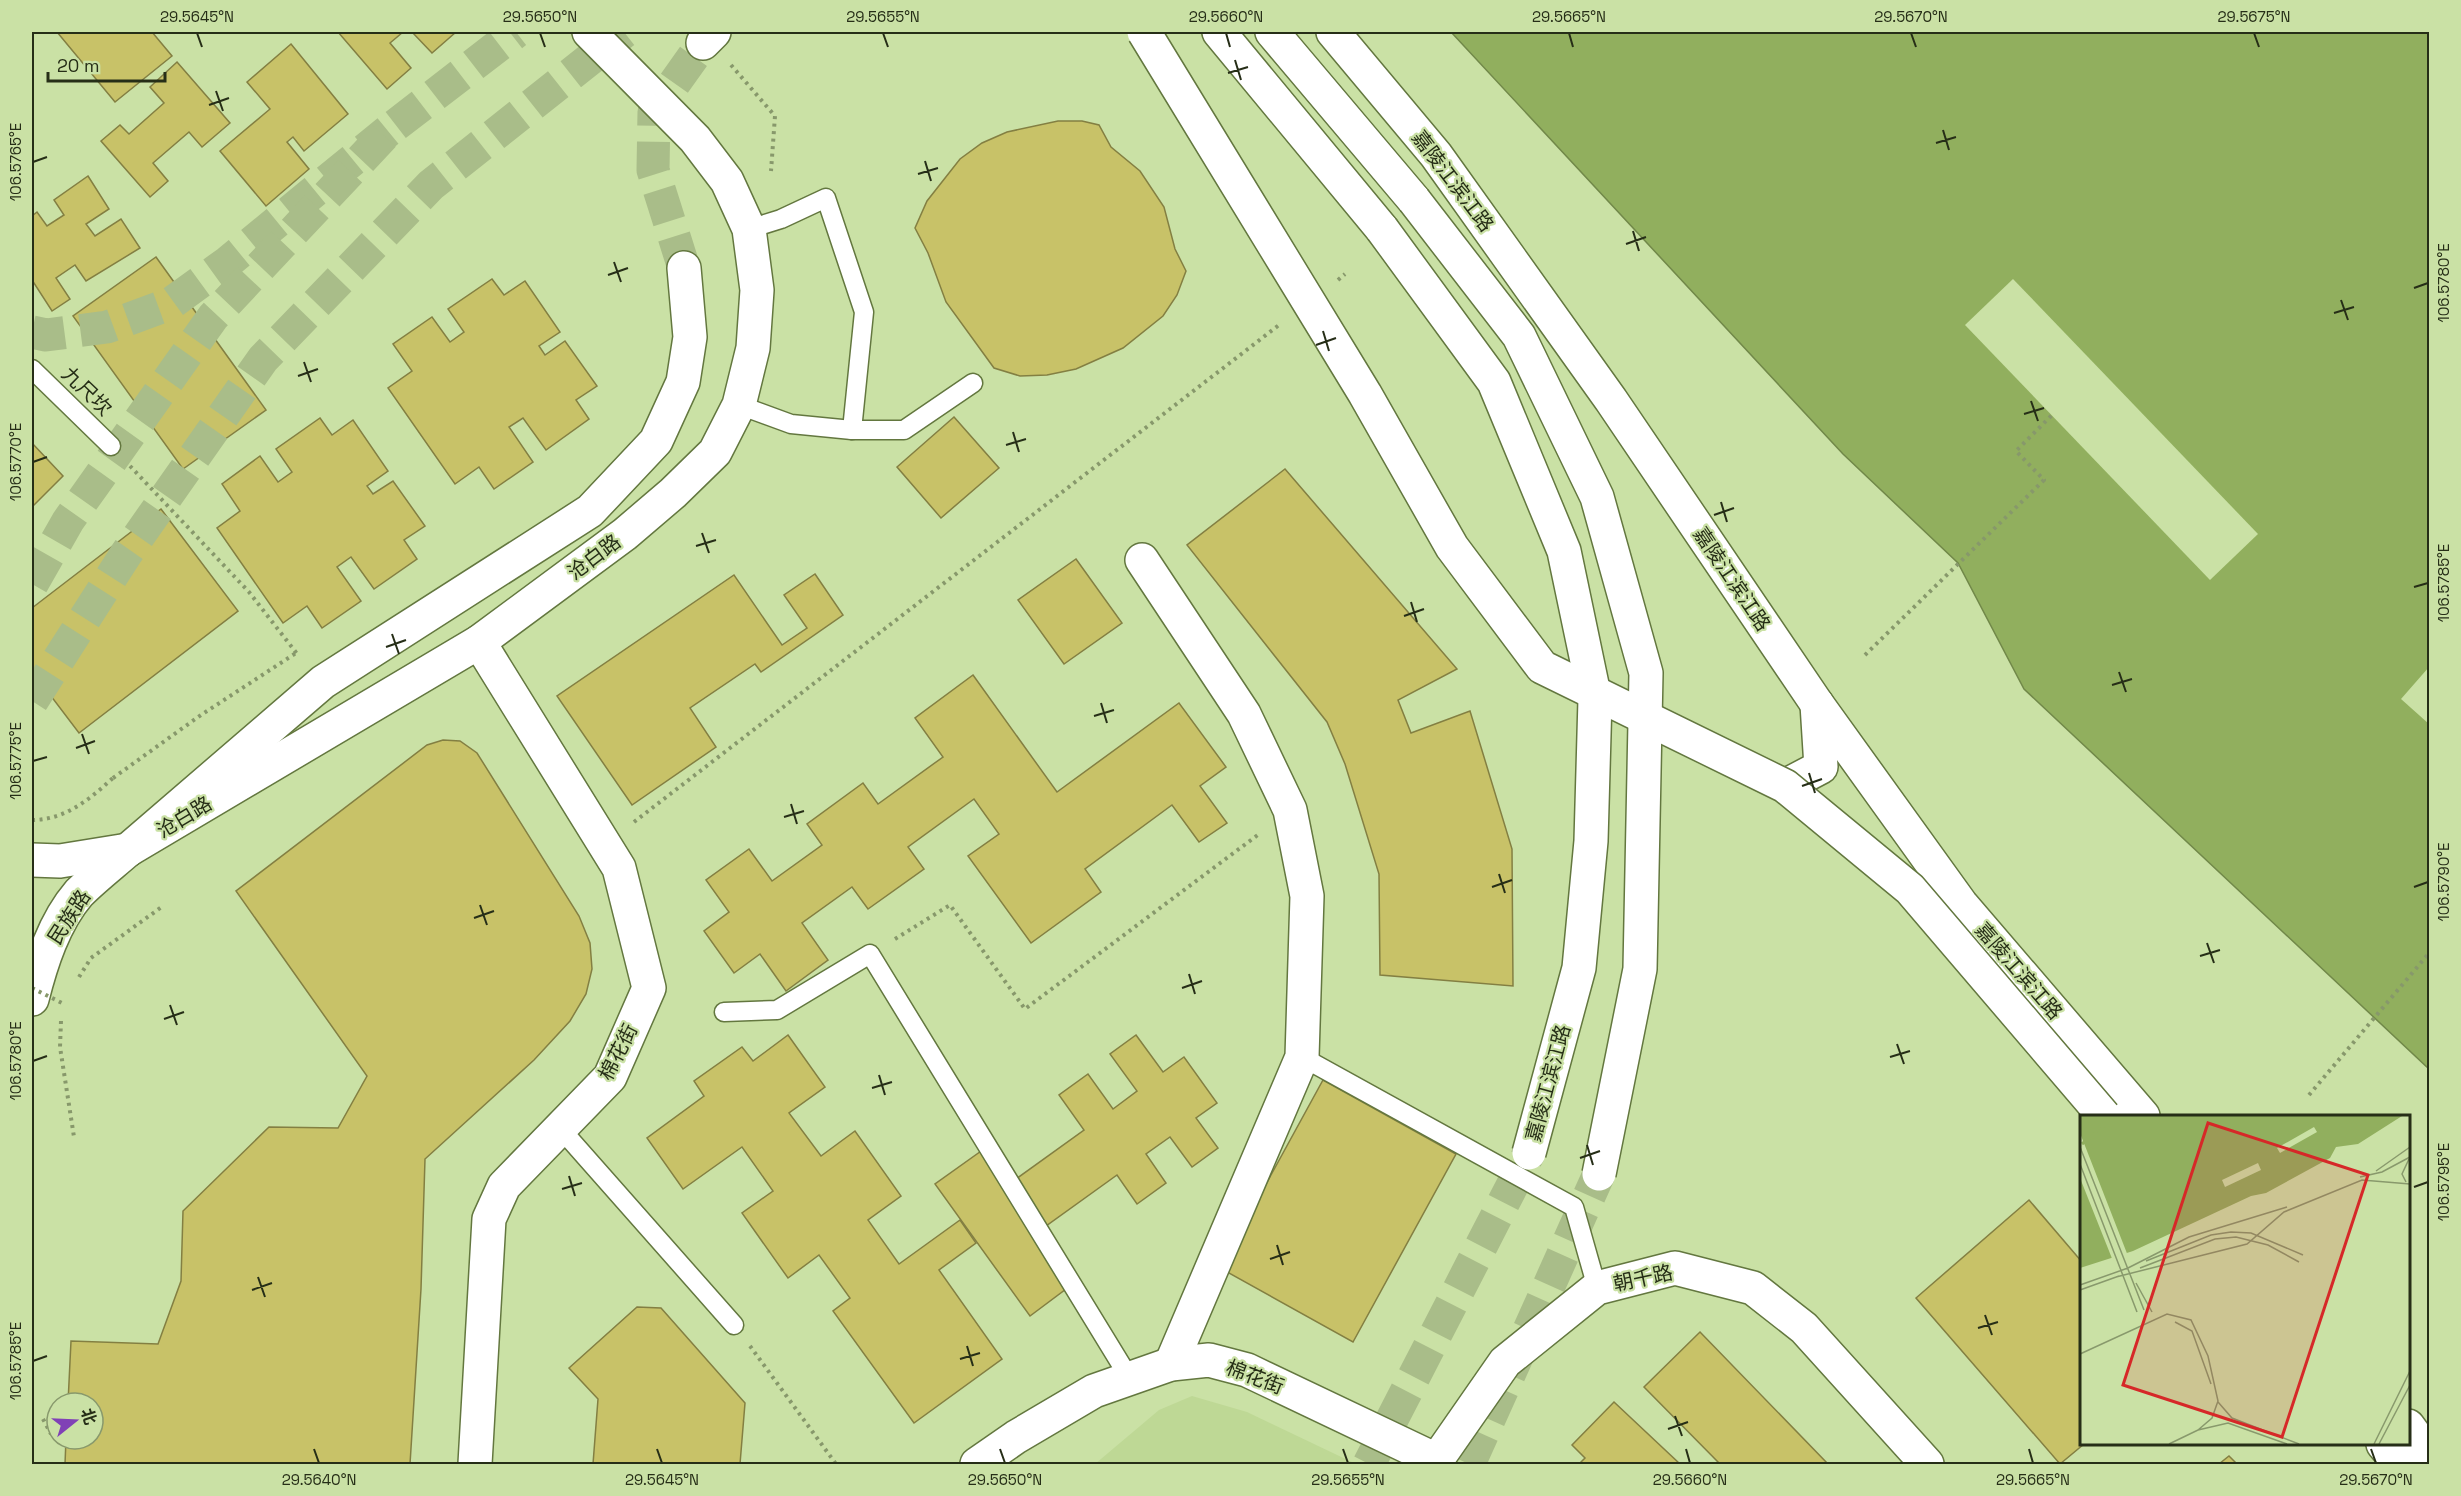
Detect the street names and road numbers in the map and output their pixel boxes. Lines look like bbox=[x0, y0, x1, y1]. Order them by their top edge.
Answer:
street label: 嘉陵江滨江路 bbox=[1407, 125, 1499, 237]
street label: 九尺坎 bbox=[56, 361, 118, 421]
street label: 嘉陵江滨江路 bbox=[1688, 522, 1776, 636]
street label: 沧白路 bbox=[562, 529, 626, 585]
street label: 沧白路 bbox=[152, 790, 216, 844]
street label: 民族路 bbox=[42, 885, 96, 949]
street label: 嘉陵江滨江路 bbox=[1970, 917, 2068, 1025]
street label: 棉花街 bbox=[593, 1019, 643, 1085]
street label: 嘉陵江滨江路 bbox=[1520, 1022, 1576, 1144]
street label: 朝千路 bbox=[1611, 1259, 1675, 1297]
street label: 棉花街 bbox=[1222, 1354, 1288, 1400]

